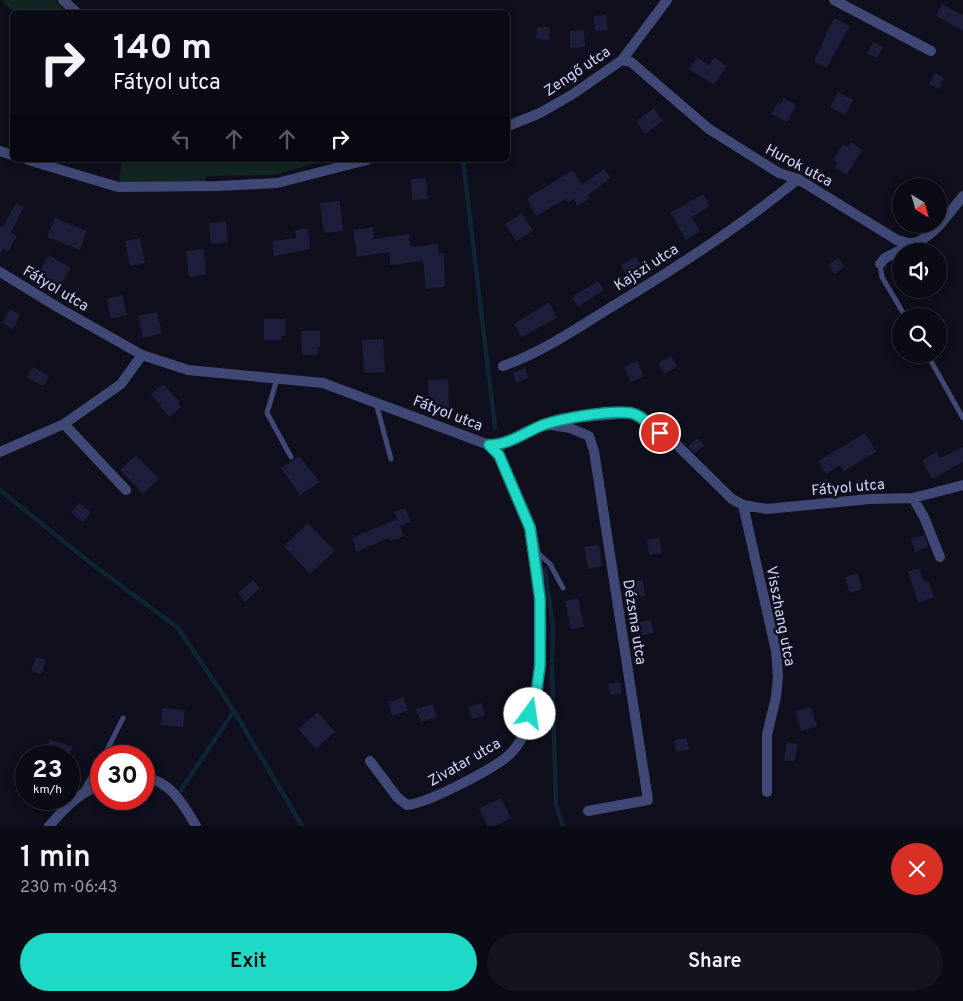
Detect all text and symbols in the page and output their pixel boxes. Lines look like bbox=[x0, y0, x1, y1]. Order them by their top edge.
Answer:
text: 140 m bbox=[113, 27, 212, 71]
icon: right bbox=[30, 30, 95, 95]
street label: Zengő utca bbox=[541, 43, 615, 101]
text: Fátyol utca bbox=[113, 70, 221, 97]
icon: left bbox=[167, 125, 195, 153]
icon: ahead bbox=[220, 125, 248, 153]
icon: ahead bbox=[273, 125, 301, 153]
icon: right bbox=[326, 125, 354, 153]
street label: Hurok utca bbox=[761, 141, 835, 192]
north arrow bbox=[892, 178, 948, 232]
map controls bbox=[892, 178, 947, 363]
street label: Kajszi utca bbox=[611, 240, 683, 296]
button: sound bbox=[892, 243, 947, 298]
street label: Fátyol utca bbox=[19, 262, 92, 316]
button: search bbox=[892, 308, 947, 363]
street label: Fátyol utca bbox=[410, 392, 485, 436]
pin bbox=[639, 412, 681, 454]
icon: arrive bbox=[646, 419, 674, 447]
street label: Fátyol utca bbox=[811, 476, 886, 501]
street label: Visszhang utca bbox=[761, 565, 799, 668]
street label: Dézsma utca bbox=[617, 578, 650, 666]
position arrow bbox=[503, 687, 555, 739]
street label: Zivatar utca bbox=[425, 735, 504, 792]
speed limit sign: 30 bbox=[90, 745, 155, 810]
text: 23 bbox=[32, 755, 63, 787]
text: km/h bbox=[33, 782, 62, 798]
text: 1 min bbox=[20, 840, 91, 877]
button: close bbox=[891, 843, 943, 895]
text: 230 m · 06:43 bbox=[20, 878, 117, 898]
button: Exit bbox=[20, 933, 477, 991]
button: Share bbox=[487, 933, 943, 991]

